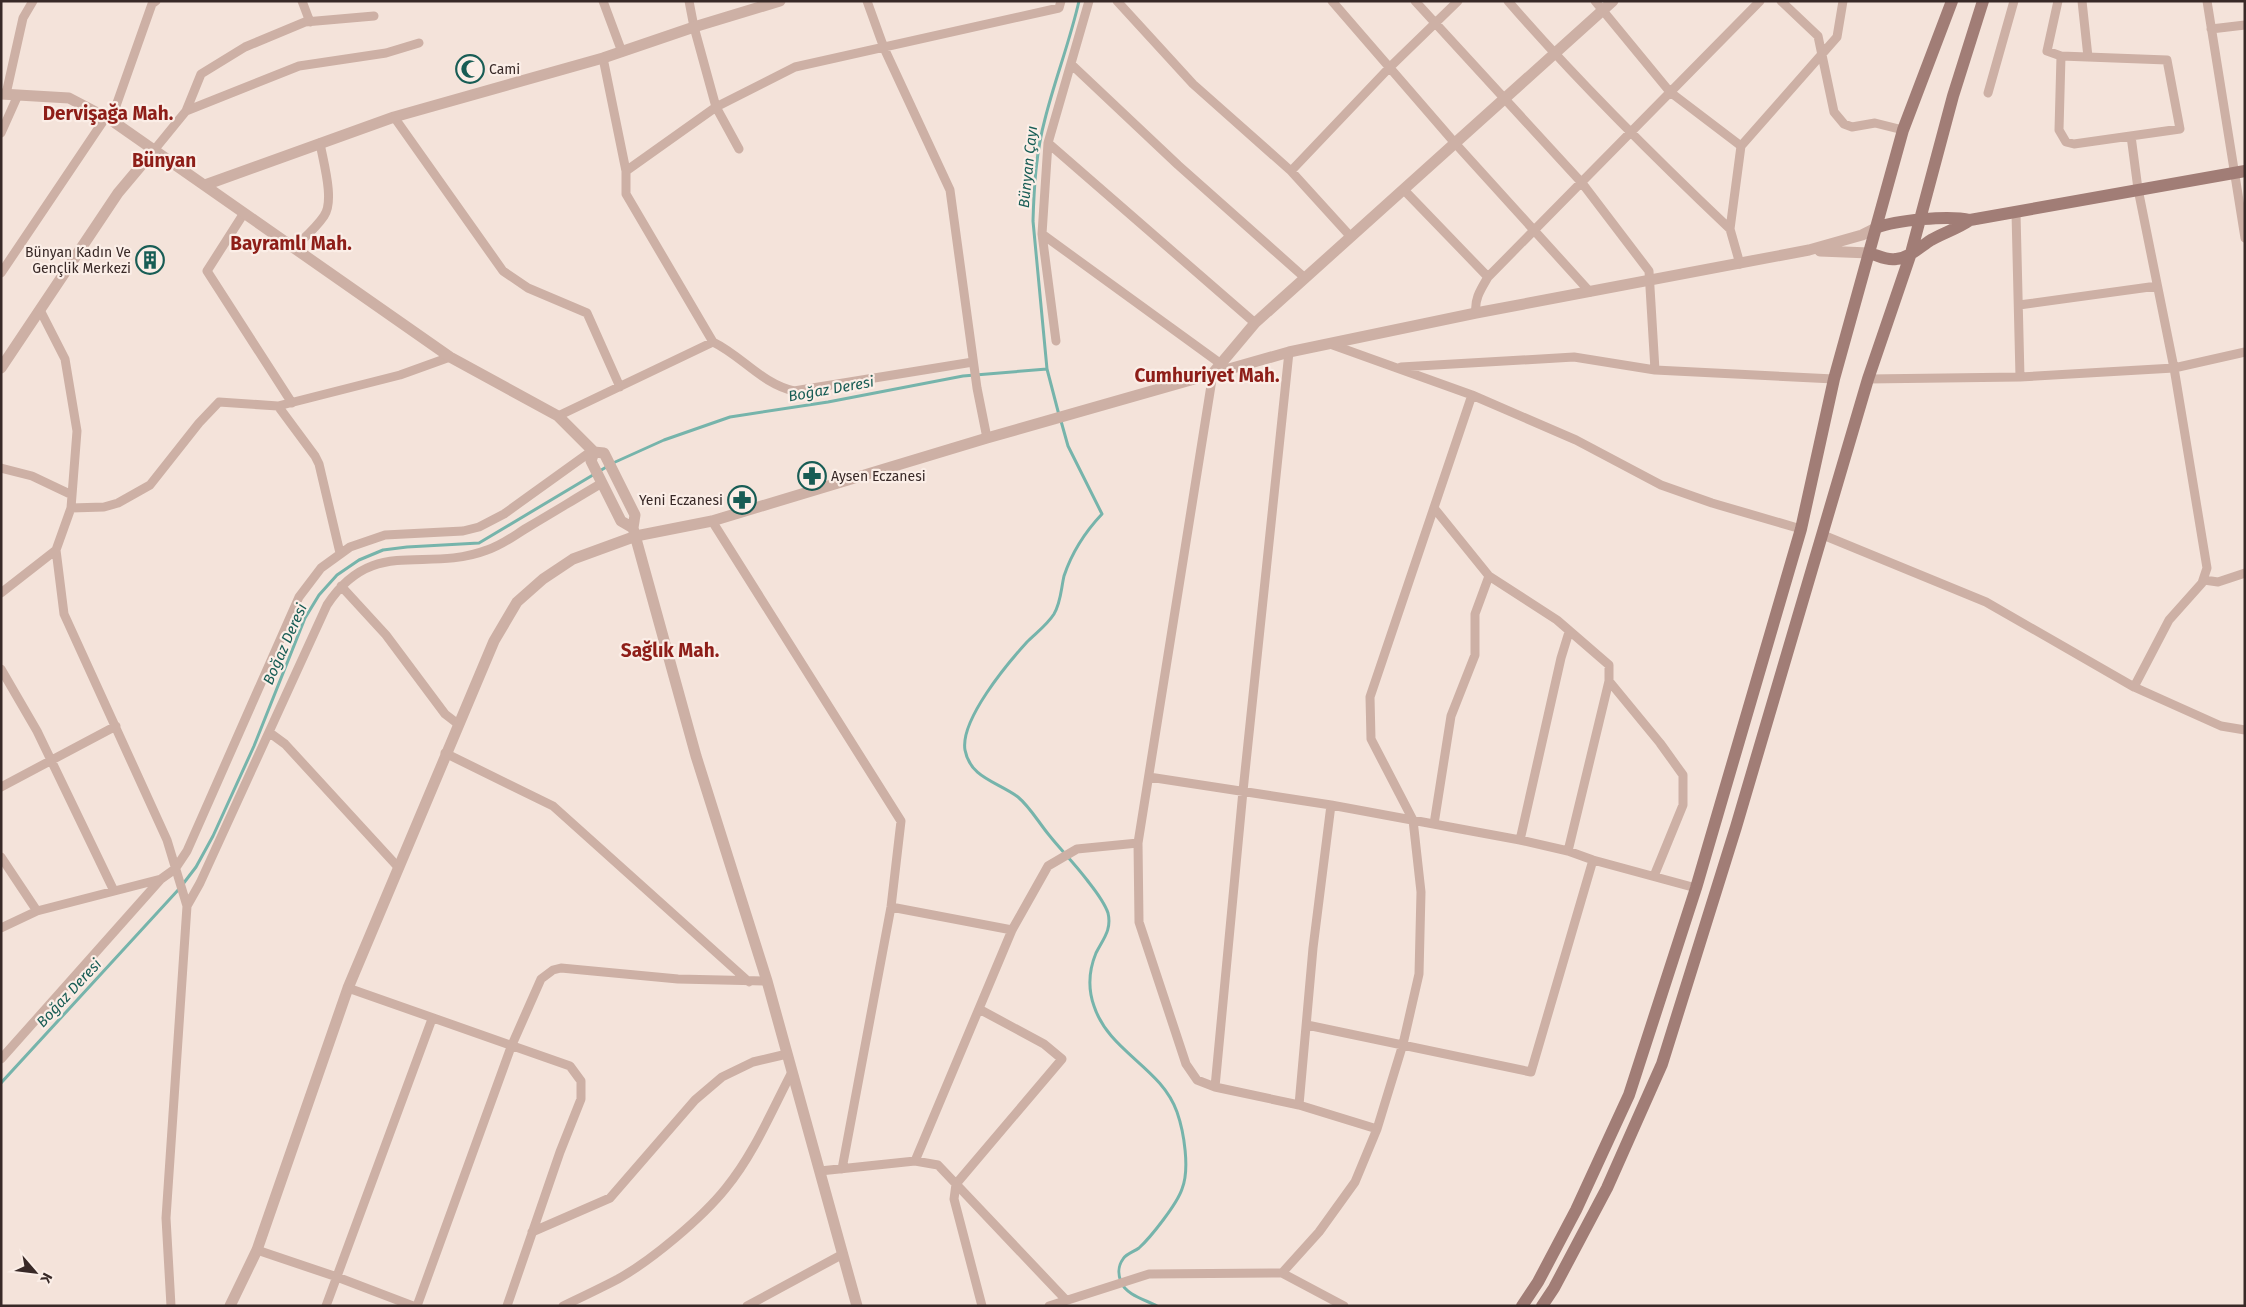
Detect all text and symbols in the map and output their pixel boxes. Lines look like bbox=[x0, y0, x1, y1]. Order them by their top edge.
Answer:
mosque icon: Cami bbox=[455, 54, 485, 84]
place label: Cami bbox=[489, 61, 520, 78]
district label: Dervişağa Mah. bbox=[43, 102, 173, 125]
water label: Bünyan Çayı bbox=[1015, 125, 1041, 209]
district label: Bünyan bbox=[132, 149, 196, 172]
district label: Bayramlı Mah. bbox=[230, 232, 352, 255]
place label: Bünyan Kadın Ve Gençlik Merkezi bbox=[25, 244, 131, 277]
building icon: Bünyan Kadın Ve Gençlik Merkezi bbox=[135, 245, 165, 275]
district label: Cumhuriyet Mah. bbox=[1134, 364, 1280, 387]
water label: Boğaz Deresi bbox=[787, 373, 875, 405]
pharmacy icon: Aysen Eczanesi bbox=[797, 461, 827, 491]
place label: Aysen Eczanesi bbox=[831, 468, 926, 485]
pharmacy icon: Yeni Eczanesi bbox=[727, 485, 757, 515]
place label: Yeni Eczanesi bbox=[639, 492, 723, 509]
water label: Boğaz Deresi bbox=[259, 601, 311, 687]
district label: Sağlık Mah. bbox=[621, 639, 719, 662]
water label: Boğaz Deresi bbox=[33, 955, 105, 1031]
north arrow bbox=[10, 1247, 60, 1297]
text: K bbox=[36, 1270, 56, 1287]

